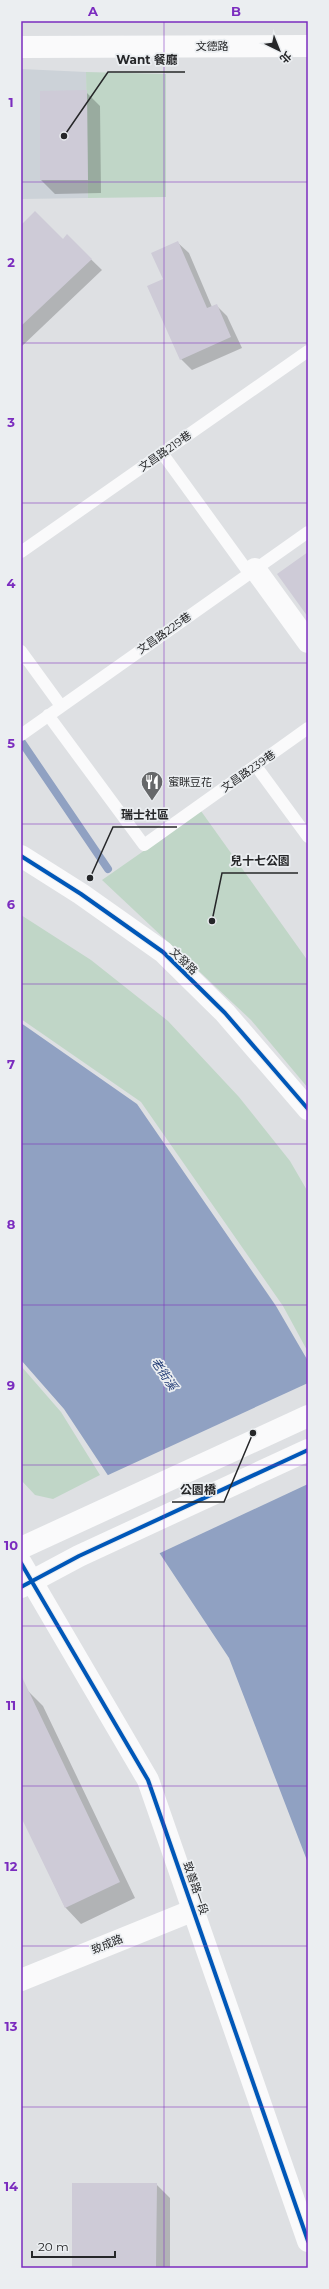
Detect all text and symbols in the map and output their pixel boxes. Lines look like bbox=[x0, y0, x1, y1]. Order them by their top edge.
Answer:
text: A bbox=[87, 3, 99, 19]
text: B bbox=[231, 3, 241, 19]
north arrow bbox=[259, 30, 299, 70]
street label: 文德路 bbox=[196, 39, 229, 53]
callout: Want 餐廳 bbox=[108, 48, 185, 72]
text: 北 bbox=[277, 48, 295, 66]
text: Want 餐廳 bbox=[116, 52, 178, 67]
text: 1 bbox=[8, 94, 14, 110]
text: 2 bbox=[7, 254, 15, 270]
text: 3 bbox=[6, 414, 15, 430]
street label: 文昌路219巷 bbox=[136, 428, 194, 474]
text: 4 bbox=[7, 575, 16, 591]
street label: 文昌路225巷 bbox=[134, 609, 194, 657]
text: 5 bbox=[7, 735, 15, 751]
street label: 文昌路239巷 bbox=[218, 747, 278, 795]
restaurant icon: 蜜眯豆花 bbox=[139, 769, 165, 802]
place label: 蜜眯豆花 bbox=[168, 775, 212, 789]
callout: 瑞士社區 bbox=[113, 803, 177, 827]
text: 瑞士社區 bbox=[121, 807, 169, 822]
callout: 兒十七公園 bbox=[222, 849, 298, 873]
text: 兒十七公園 bbox=[230, 853, 290, 868]
text: 6 bbox=[7, 896, 16, 912]
street label: 文發路 bbox=[167, 945, 201, 977]
text: 7 bbox=[7, 1056, 15, 1072]
text: 8 bbox=[7, 1216, 16, 1232]
water label: 老街溪 bbox=[148, 1355, 182, 1394]
text: 9 bbox=[7, 1377, 15, 1393]
callout: 公園橋 bbox=[172, 1478, 224, 1502]
text: 公園橋 bbox=[180, 1482, 217, 1497]
text: 10 bbox=[4, 1537, 18, 1553]
text: 11 bbox=[6, 1697, 16, 1713]
text: 12 bbox=[5, 1858, 18, 1874]
street label: 致善路一段 bbox=[180, 1860, 212, 1916]
street label: 致成路 bbox=[89, 1931, 125, 1957]
text: 13 bbox=[5, 2018, 18, 2034]
text: 14 bbox=[4, 2178, 18, 2194]
scale bar bbox=[32, 2233, 115, 2259]
text: 20 m bbox=[38, 2239, 69, 2254]

